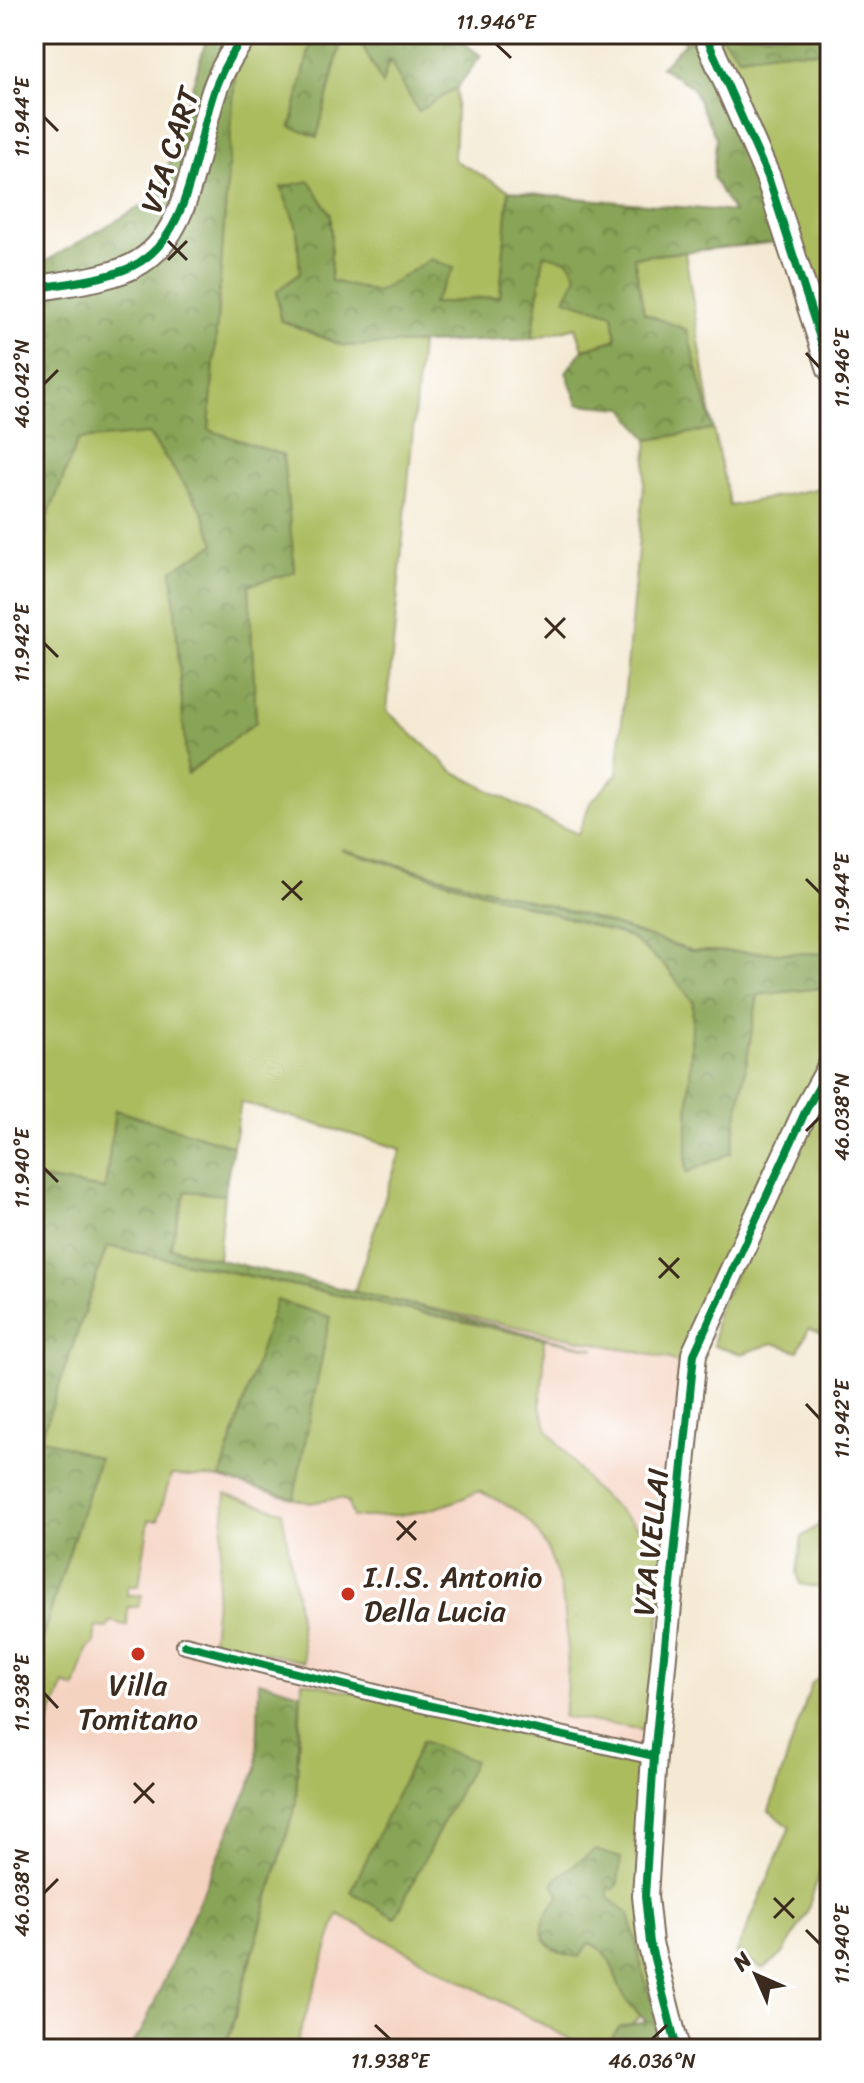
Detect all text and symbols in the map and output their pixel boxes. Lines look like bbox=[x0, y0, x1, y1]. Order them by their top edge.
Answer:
text: 11.946°E bbox=[457, 5, 537, 40]
text: 11.944°E bbox=[5, 75, 40, 157]
street label: VIA CART bbox=[124, 78, 216, 220]
text: 11.946°E bbox=[825, 327, 860, 408]
text: 46.042°N bbox=[5, 339, 40, 429]
text: 11.942°E bbox=[5, 602, 40, 683]
text: 11.944°E bbox=[825, 851, 860, 933]
text: 46.038°N bbox=[825, 1073, 860, 1161]
text: 11.940°E bbox=[5, 1126, 40, 1208]
text: 11.942°E bbox=[825, 1378, 860, 1459]
street label: VIA VELLAI bbox=[616, 1466, 686, 1618]
place label: I.I.S. Antonio Della Lucia bbox=[363, 1550, 543, 1638]
marker: I.I.S. Antonio Della Lucia bbox=[339, 1585, 357, 1603]
marker: Villa Tomitano bbox=[129, 1645, 147, 1663]
text: 11.938°E bbox=[5, 1652, 40, 1732]
place label: Villa Tomitano bbox=[78, 1658, 198, 1746]
text: 46.038°N bbox=[5, 1849, 40, 1937]
text: 11.940°E bbox=[825, 1902, 860, 1984]
north arrow bbox=[716, 1935, 796, 2015]
text: N bbox=[722, 1942, 762, 1981]
text: 11.938°E bbox=[351, 2044, 431, 2079]
text: 46.036°N bbox=[608, 2044, 696, 2079]

